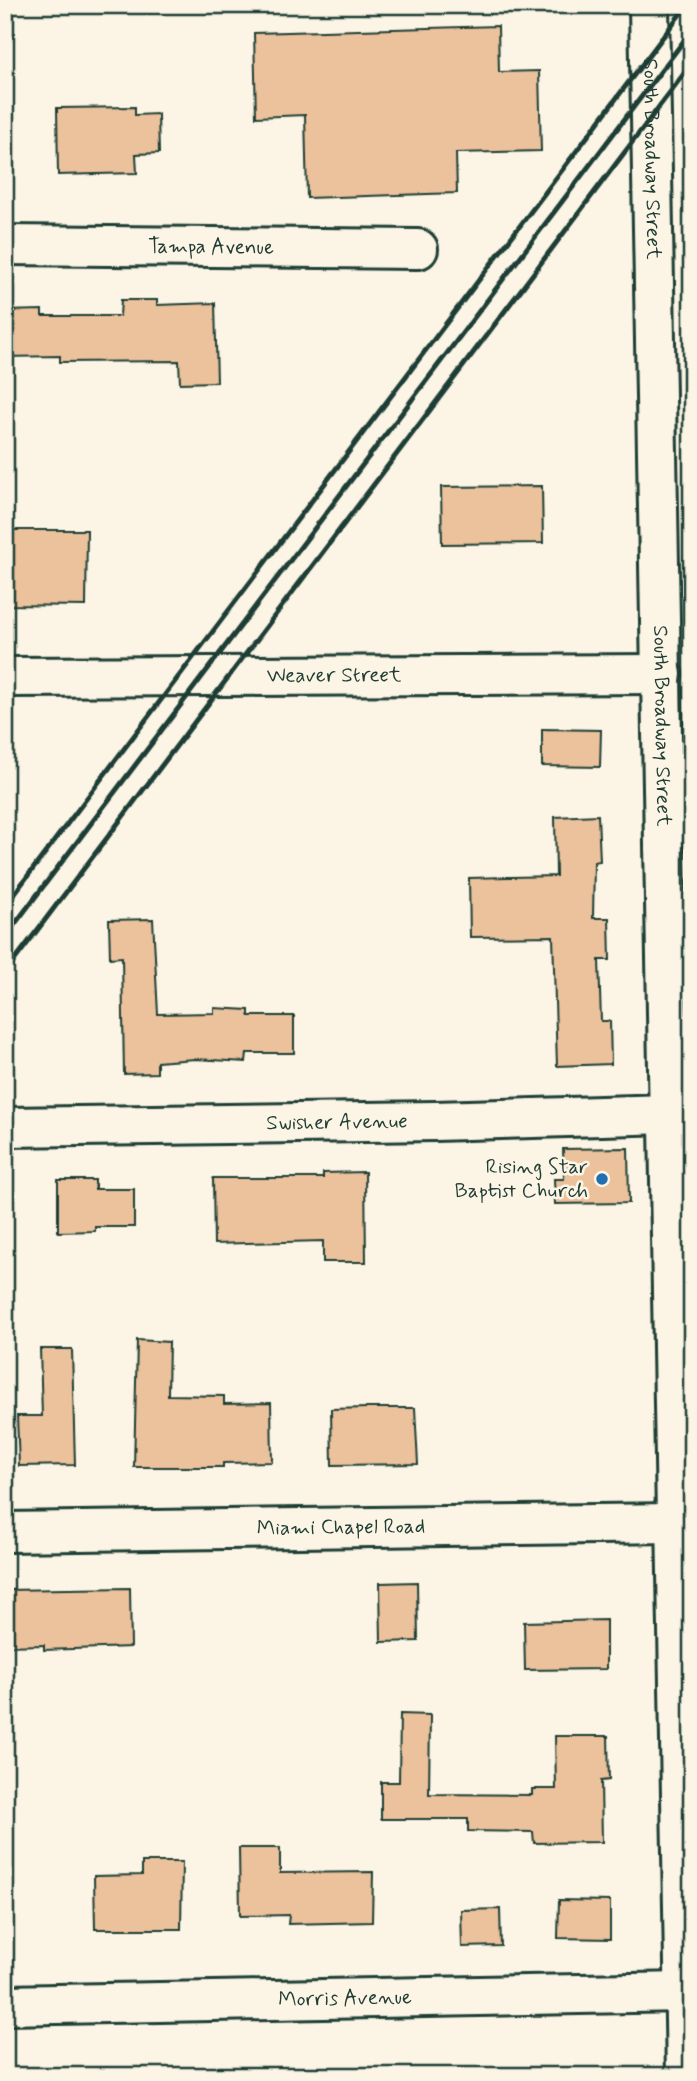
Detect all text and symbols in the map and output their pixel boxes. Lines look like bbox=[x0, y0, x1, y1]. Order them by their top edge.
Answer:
street label: South Broadway Street bbox=[636, 58, 668, 261]
street label: Tampa Avenue bbox=[148, 232, 274, 262]
street label: South Broadway Street bbox=[646, 625, 678, 827]
street label: Weaver Street bbox=[267, 661, 402, 690]
street label: Swisher Avenue bbox=[266, 1107, 408, 1137]
place label: Rising Star Baptist Church bbox=[455, 1153, 588, 1205]
marker: Rising Star Baptist Church bbox=[594, 1171, 610, 1187]
street label: Miami Chapel Road bbox=[257, 1512, 425, 1543]
street label: Morris Avenue bbox=[278, 1983, 412, 2014]

